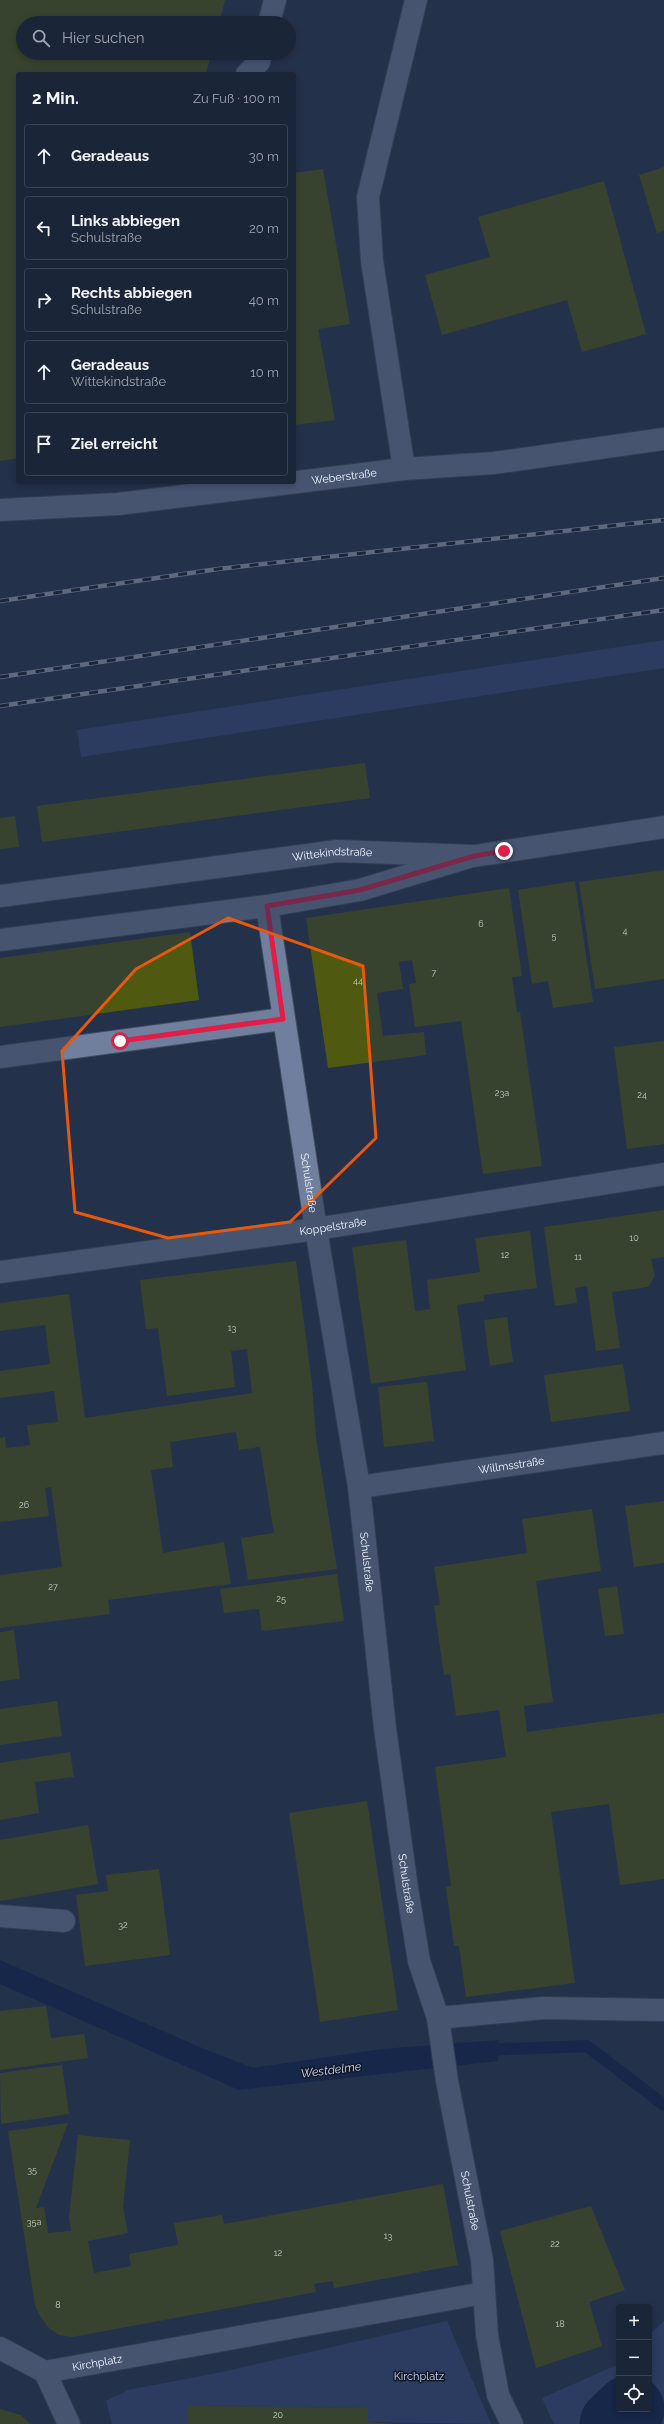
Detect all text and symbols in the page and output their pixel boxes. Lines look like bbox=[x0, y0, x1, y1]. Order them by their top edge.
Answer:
search box bbox=[16, 16, 296, 60]
icon: search bbox=[30, 27, 52, 49]
text: Hier suchen bbox=[62, 29, 145, 47]
text: 2 Min. bbox=[32, 88, 79, 108]
text: Zu Fuß · 100 m bbox=[193, 91, 280, 106]
icon: ahead bbox=[33, 145, 55, 167]
text: Geradeaus bbox=[71, 147, 149, 165]
text: 30 m bbox=[249, 149, 279, 164]
text: Links abbiegen bbox=[71, 212, 180, 230]
icon: left bbox=[33, 217, 55, 239]
text: 20 m bbox=[249, 221, 279, 236]
text: Schulstraße bbox=[71, 230, 142, 245]
text: Rechts abbiegen bbox=[71, 284, 192, 302]
icon: right bbox=[33, 289, 55, 311]
text: 40 m bbox=[249, 293, 279, 308]
text: Schulstraße bbox=[71, 302, 142, 317]
text: Geradeaus bbox=[71, 356, 149, 374]
icon: ahead bbox=[33, 361, 55, 383]
text: 10 m bbox=[250, 365, 279, 380]
text: Wittekindstraße bbox=[71, 374, 166, 389]
icon: arrive bbox=[33, 433, 55, 455]
text: Ziel erreicht bbox=[71, 435, 158, 453]
street label: Weberstraße bbox=[311, 466, 378, 487]
route end bbox=[495, 842, 513, 860]
street label: Wittekindstraße bbox=[291, 845, 373, 864]
house number: 6 bbox=[478, 919, 484, 929]
house number: 4 bbox=[623, 926, 628, 936]
house number: 5 bbox=[552, 931, 557, 941]
house number: 7 bbox=[432, 968, 437, 978]
house number: 44 bbox=[353, 976, 363, 986]
route start bbox=[111, 1032, 129, 1050]
house number: 23a bbox=[495, 1088, 509, 1098]
house number: 24 bbox=[637, 1090, 647, 1100]
street label: Schulstraße bbox=[298, 1152, 320, 1214]
street label: Koppelstraße bbox=[299, 1215, 368, 1238]
house number: 10 bbox=[629, 1233, 639, 1243]
house number: 12 bbox=[501, 1250, 510, 1260]
house number: 11 bbox=[574, 1252, 582, 1262]
house number: 13 bbox=[228, 1323, 237, 1333]
street label: Willmsstraße bbox=[478, 1454, 546, 1477]
house number: 26 bbox=[19, 1500, 30, 1510]
street label: Schulstraße bbox=[357, 1531, 376, 1593]
house number: 27 bbox=[48, 1582, 58, 1592]
house number: 25 bbox=[276, 1594, 286, 1604]
street label: Schulstraße bbox=[395, 1853, 417, 1915]
house number: 32 bbox=[118, 1920, 128, 1930]
water label: Westdelme bbox=[300, 2059, 363, 2081]
house number: 35 bbox=[27, 2165, 37, 2175]
street label: Schulstraße bbox=[458, 2170, 482, 2232]
house number: 35a bbox=[27, 2217, 41, 2227]
house number: 13 bbox=[384, 2231, 393, 2241]
house number: 22 bbox=[550, 2239, 560, 2249]
house number: 12 bbox=[274, 2248, 283, 2258]
house number: 8 bbox=[55, 2300, 61, 2310]
map controls bbox=[616, 2304, 652, 2412]
button: + bbox=[616, 2304, 652, 2340]
house number: 18 bbox=[555, 2319, 565, 2329]
button: − bbox=[616, 2340, 652, 2376]
street label: Kirchplatz bbox=[71, 2352, 124, 2374]
park label: Kirchplatz bbox=[394, 2370, 445, 2383]
button: locate bbox=[616, 2376, 652, 2412]
house number: 20 bbox=[273, 2410, 284, 2420]

